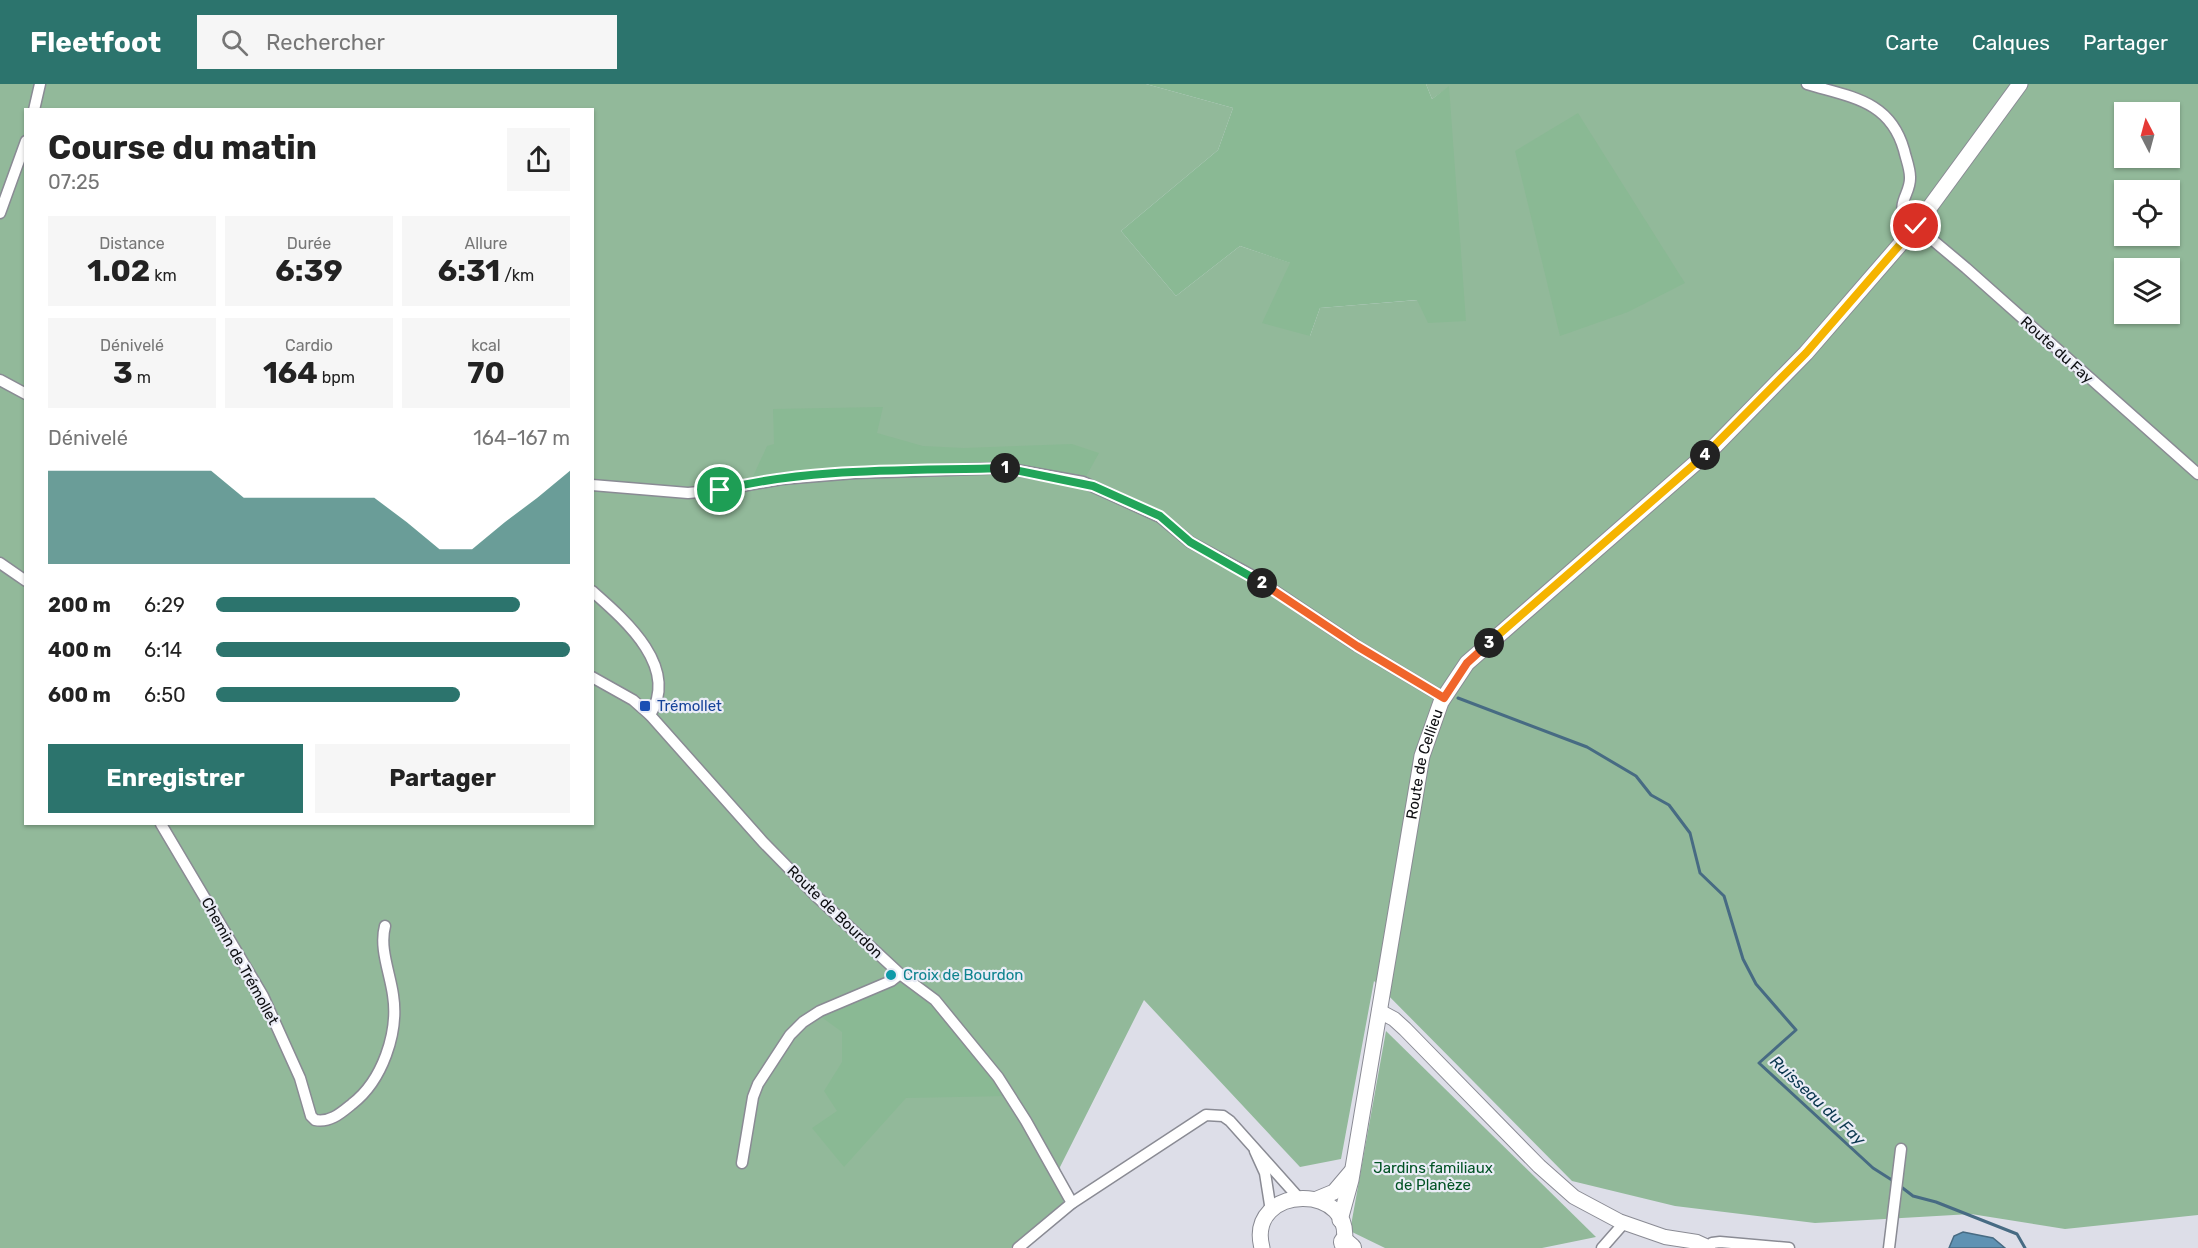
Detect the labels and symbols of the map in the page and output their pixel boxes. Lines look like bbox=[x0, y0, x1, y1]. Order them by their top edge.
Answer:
north arrow bbox=[2114, 102, 2180, 168]
pin bbox=[1890, 200, 1941, 251]
street label: Route du Fay bbox=[2017, 313, 2097, 387]
pin: 4 bbox=[1690, 440, 1720, 470]
pin: 1 bbox=[990, 453, 1020, 483]
pin bbox=[694, 464, 745, 515]
pin: 2 bbox=[1247, 568, 1277, 598]
pin: 3 bbox=[1474, 628, 1504, 658]
place label: Trémollet bbox=[657, 697, 722, 715]
marker: Trémollet bbox=[638, 699, 652, 713]
street label: Route de Cellieu bbox=[1403, 707, 1447, 821]
street label: Route de Bourdon bbox=[783, 862, 887, 962]
street label: Chemin de Trémollet bbox=[198, 894, 283, 1028]
place label: Croix de Bourdon bbox=[903, 966, 1023, 984]
marker: Croix de Bourdon bbox=[884, 968, 898, 982]
water label: Ruisseau du Fay bbox=[1766, 1051, 1870, 1150]
park label: Jardins familiaux de Planèze bbox=[1373, 1159, 1493, 1194]

